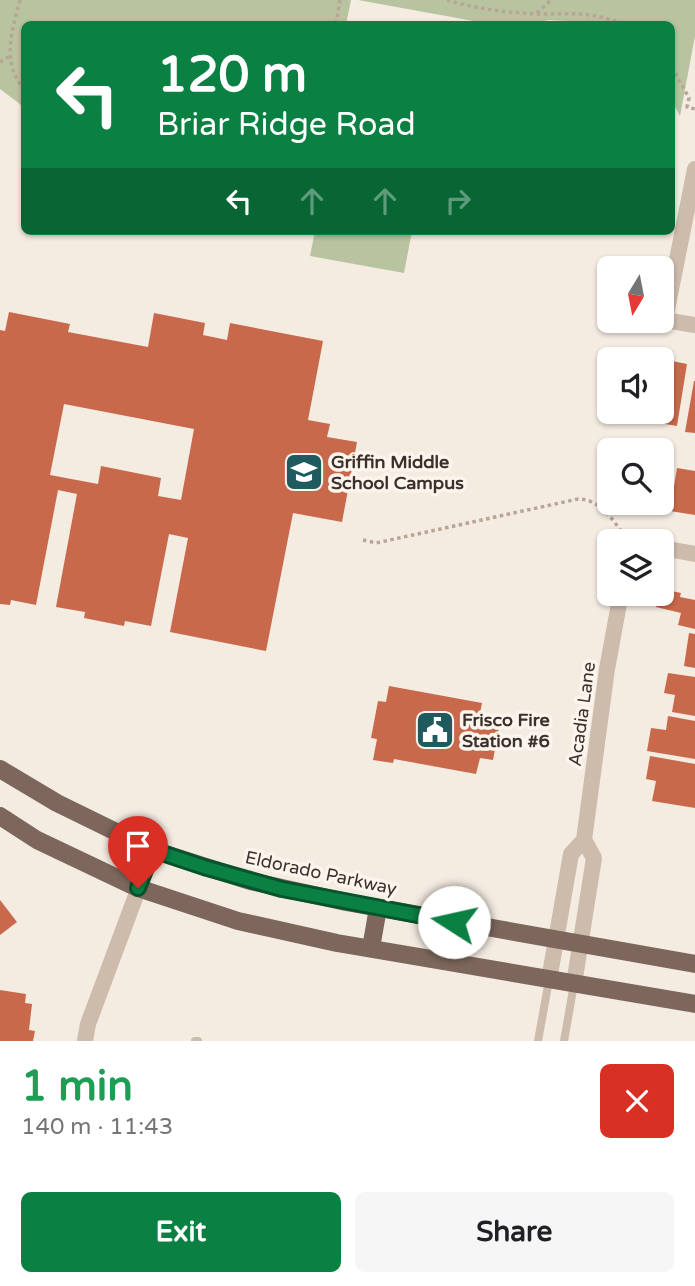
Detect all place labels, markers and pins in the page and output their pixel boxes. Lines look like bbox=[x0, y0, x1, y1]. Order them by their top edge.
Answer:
school or university icon: Griffin Middle School Campus bbox=[283, 451, 325, 493]
place label: Griffin Middle School Campus bbox=[331, 451, 464, 494]
public building icon: Frisco Fire Station #6 bbox=[414, 709, 456, 751]
place label: Frisco Fire Station #6 bbox=[462, 709, 550, 752]
pin bbox=[108, 816, 168, 888]

